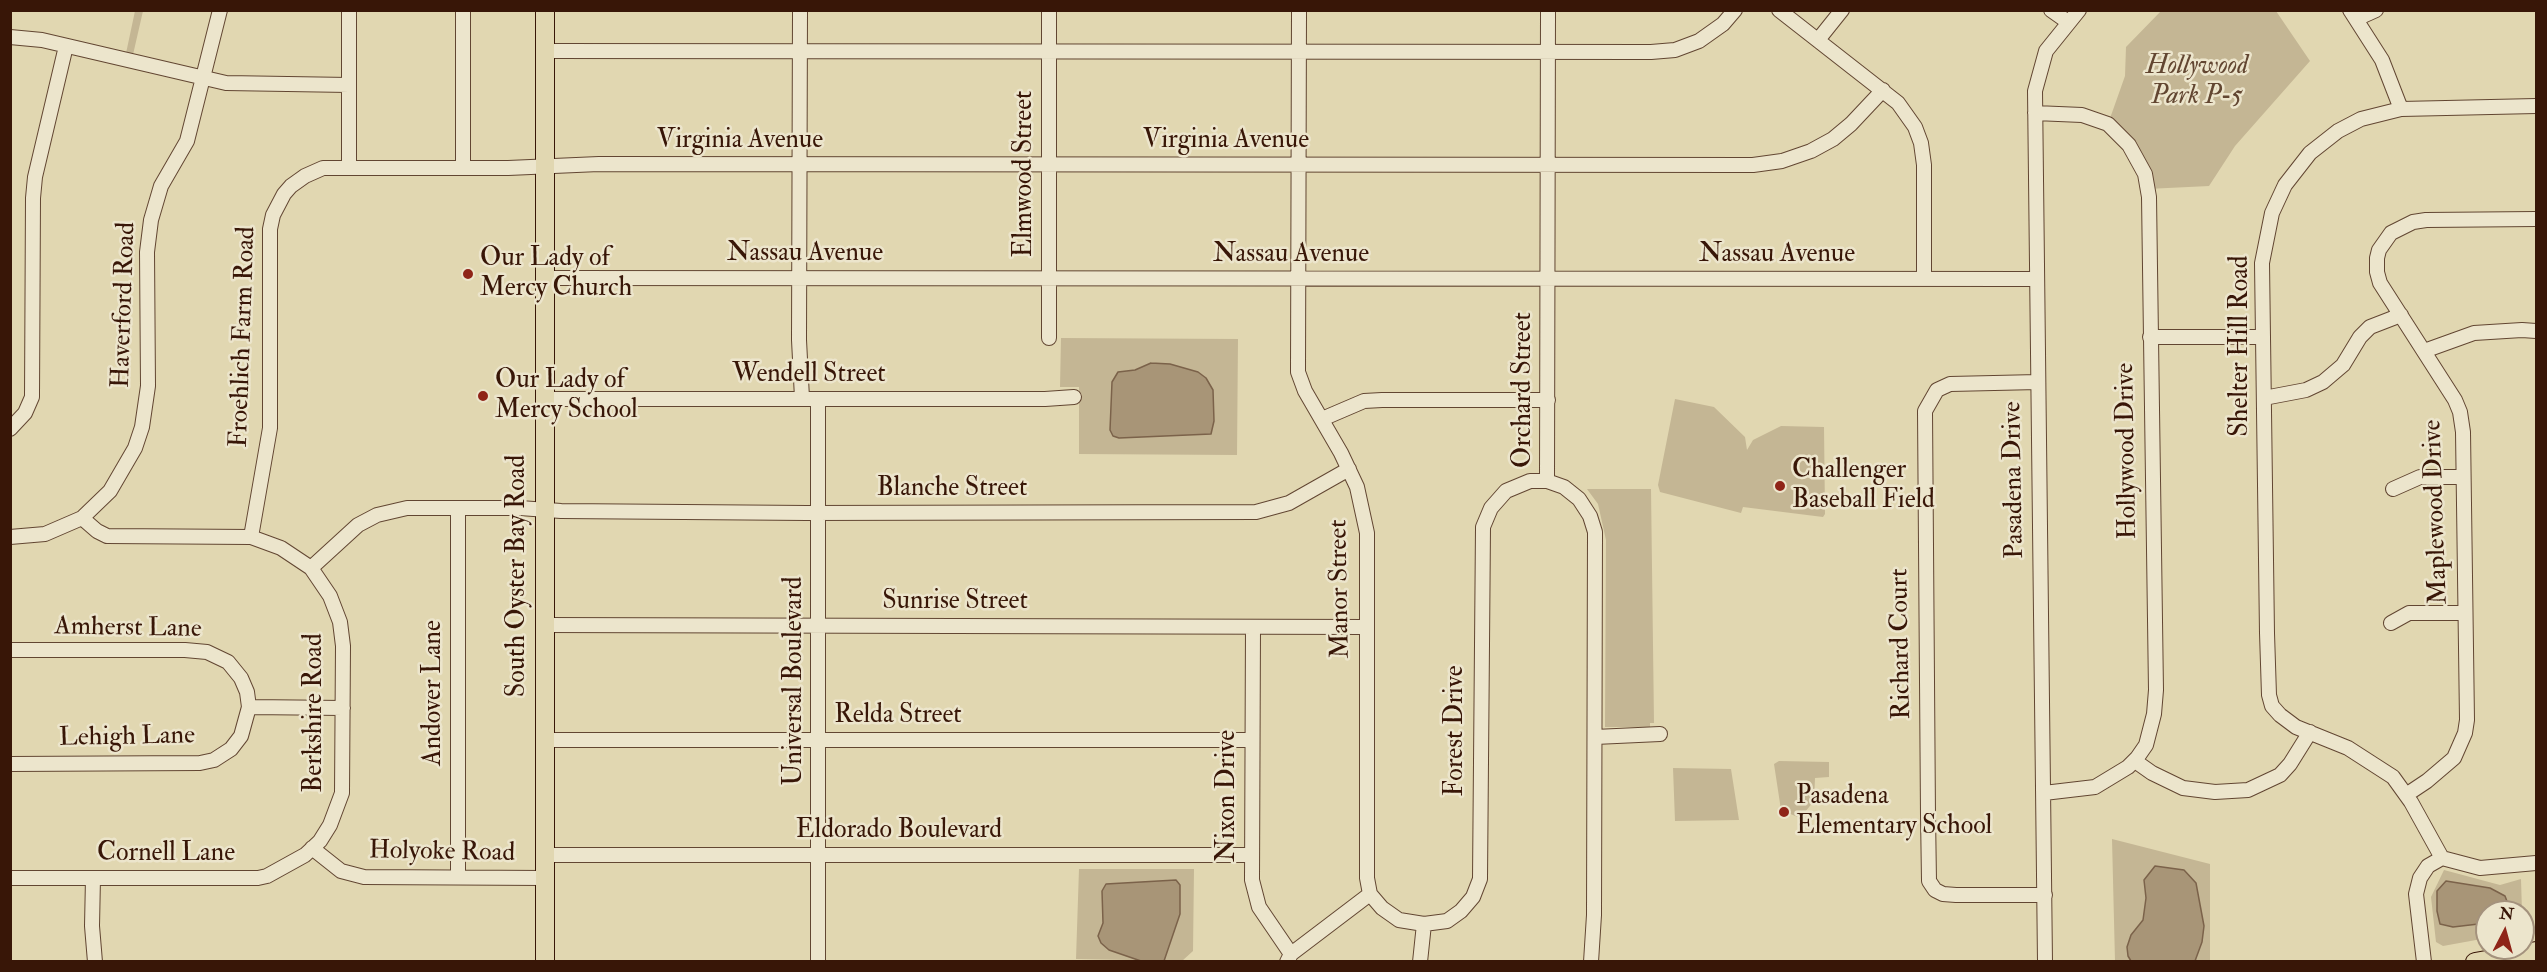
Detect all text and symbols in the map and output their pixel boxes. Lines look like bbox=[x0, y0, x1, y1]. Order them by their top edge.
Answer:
park label: Hollywood Park P-5 bbox=[2146, 51, 2248, 112]
street label: Elmwood Street bbox=[1009, 90, 1041, 258]
street label: Virginia Avenue bbox=[657, 125, 823, 157]
street label: Virginia Avenue bbox=[1143, 125, 1309, 157]
street label: Haverford Road bbox=[107, 221, 143, 389]
street label: Froehlich Farm Road bbox=[225, 226, 263, 448]
street label: Nassau Avenue bbox=[727, 238, 883, 270]
street label: Nassau Avenue bbox=[1213, 239, 1369, 271]
street label: Nassau Avenue bbox=[1699, 239, 1855, 271]
place label: Our Lady of Mercy Church bbox=[480, 243, 632, 304]
street label: Shelter Hill Road bbox=[2225, 255, 2257, 437]
marker: Our Lady of Mercy Church bbox=[461, 267, 475, 281]
street label: Orchard Street bbox=[1508, 312, 1540, 468]
street label: Wendell Street bbox=[732, 359, 886, 391]
street label: Hollywood Drive bbox=[2111, 362, 2145, 540]
place label: Our Lady of Mercy School bbox=[495, 365, 638, 426]
marker: Our Lady of Mercy School bbox=[476, 389, 490, 403]
street label: Pasadena Drive bbox=[1998, 401, 2032, 559]
street label: Maplewood Drive bbox=[2418, 419, 2456, 605]
street label: South Oyster Bay Road bbox=[502, 455, 534, 697]
place label: Challenger Baseball Field bbox=[1792, 455, 1935, 516]
street label: Blanche Street bbox=[877, 473, 1027, 505]
marker: Challenger Baseball Field bbox=[1773, 479, 1787, 493]
street label: Manor Street bbox=[1324, 519, 1358, 659]
street label: Richard Court bbox=[1885, 568, 1919, 720]
street label: Universal Boulevard bbox=[779, 576, 811, 786]
street label: Sunrise Street bbox=[882, 586, 1028, 618]
street label: Amherst Lane bbox=[54, 612, 202, 646]
street label: Andover Lane bbox=[418, 620, 450, 766]
street label: Berkshire Road bbox=[299, 633, 331, 793]
street label: Forest Drive bbox=[1440, 665, 1472, 797]
street label: Relda Street bbox=[834, 700, 962, 732]
street label: Lehigh Lane bbox=[59, 721, 195, 755]
street label: Nixon Drive bbox=[1212, 730, 1244, 862]
place label: Pasadena Elementary School bbox=[1796, 781, 1992, 843]
marker: Pasadena Elementary School bbox=[1777, 805, 1791, 819]
street label: Eldorado Boulevard bbox=[796, 815, 1002, 847]
street label: Holyoke Road bbox=[369, 836, 515, 870]
street label: Cornell Lane bbox=[97, 838, 235, 870]
north arrow bbox=[2475, 900, 2535, 960]
text: N bbox=[2498, 903, 2515, 925]

